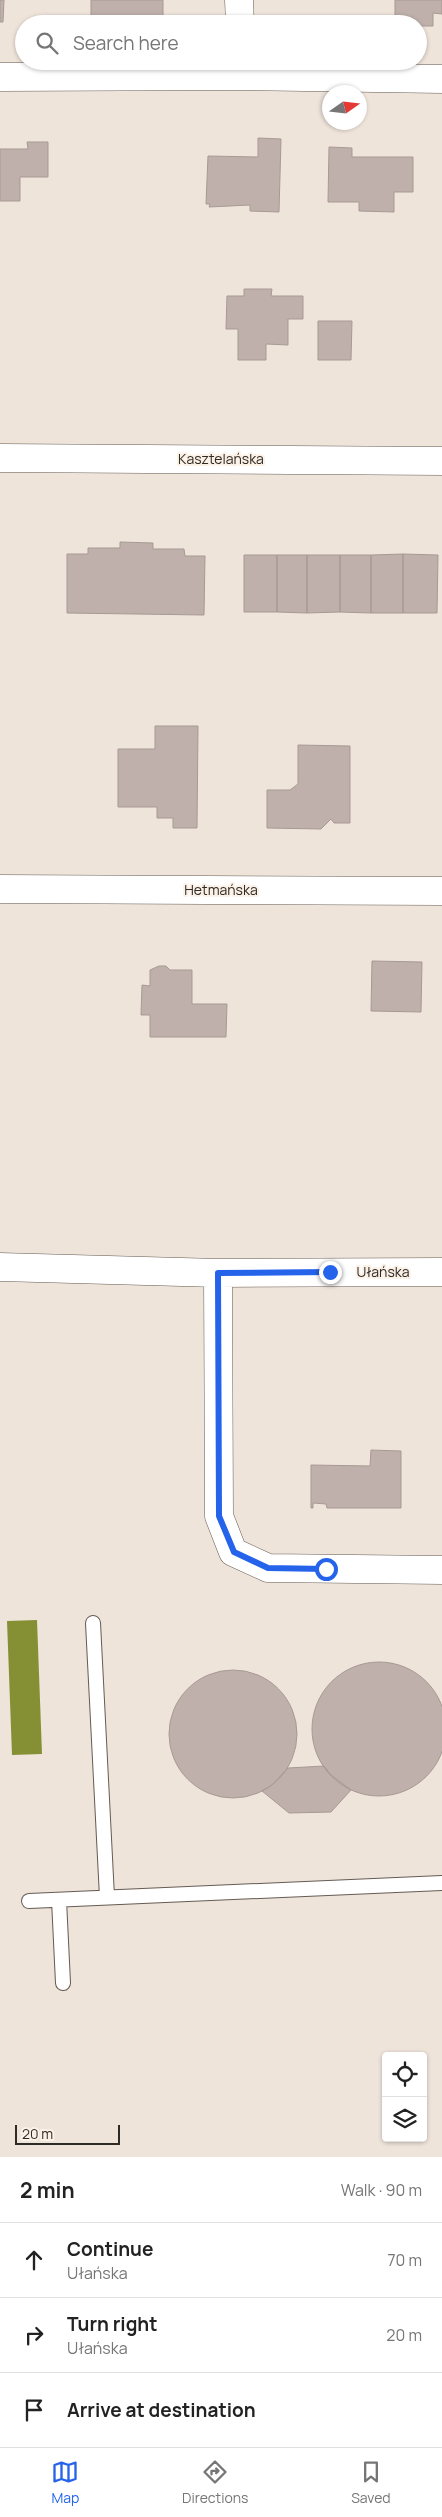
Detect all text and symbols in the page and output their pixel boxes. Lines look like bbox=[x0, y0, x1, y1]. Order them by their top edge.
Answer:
search box bbox=[15, 15, 427, 70]
icon: search bbox=[33, 29, 61, 57]
text: Search here bbox=[73, 30, 179, 56]
north arrow bbox=[322, 85, 367, 130]
street label: Kasztelańska bbox=[178, 449, 264, 468]
street label: Hetmańska bbox=[184, 880, 258, 899]
route end bbox=[319, 1261, 342, 1284]
street label: Ułańska bbox=[357, 1262, 409, 1281]
route start bbox=[315, 1558, 338, 1581]
map controls bbox=[382, 2052, 427, 2142]
button: locate bbox=[382, 2052, 427, 2097]
button: layers bbox=[382, 2097, 427, 2142]
scale bar bbox=[15, 2122, 120, 2145]
text: 20 m bbox=[22, 2124, 53, 2143]
text: 2 min bbox=[20, 2176, 75, 2204]
text: Walk · 90 m bbox=[341, 2179, 422, 2201]
text: Continue bbox=[67, 2236, 153, 2262]
icon: ahead bbox=[20, 2246, 48, 2274]
text: 70 m bbox=[387, 2249, 422, 2271]
text: Ułańska bbox=[67, 2262, 128, 2284]
text: Turn right bbox=[67, 2311, 157, 2337]
icon: right bbox=[20, 2321, 48, 2349]
text: 20 m bbox=[386, 2324, 422, 2346]
text: Ułańska bbox=[67, 2337, 128, 2359]
icon: arrive bbox=[20, 2396, 48, 2424]
text: Arrive at destination bbox=[67, 2397, 256, 2423]
tab: Map bbox=[51, 2458, 79, 2507]
tab: Directions bbox=[182, 2458, 248, 2507]
tab: Saved bbox=[351, 2458, 391, 2507]

